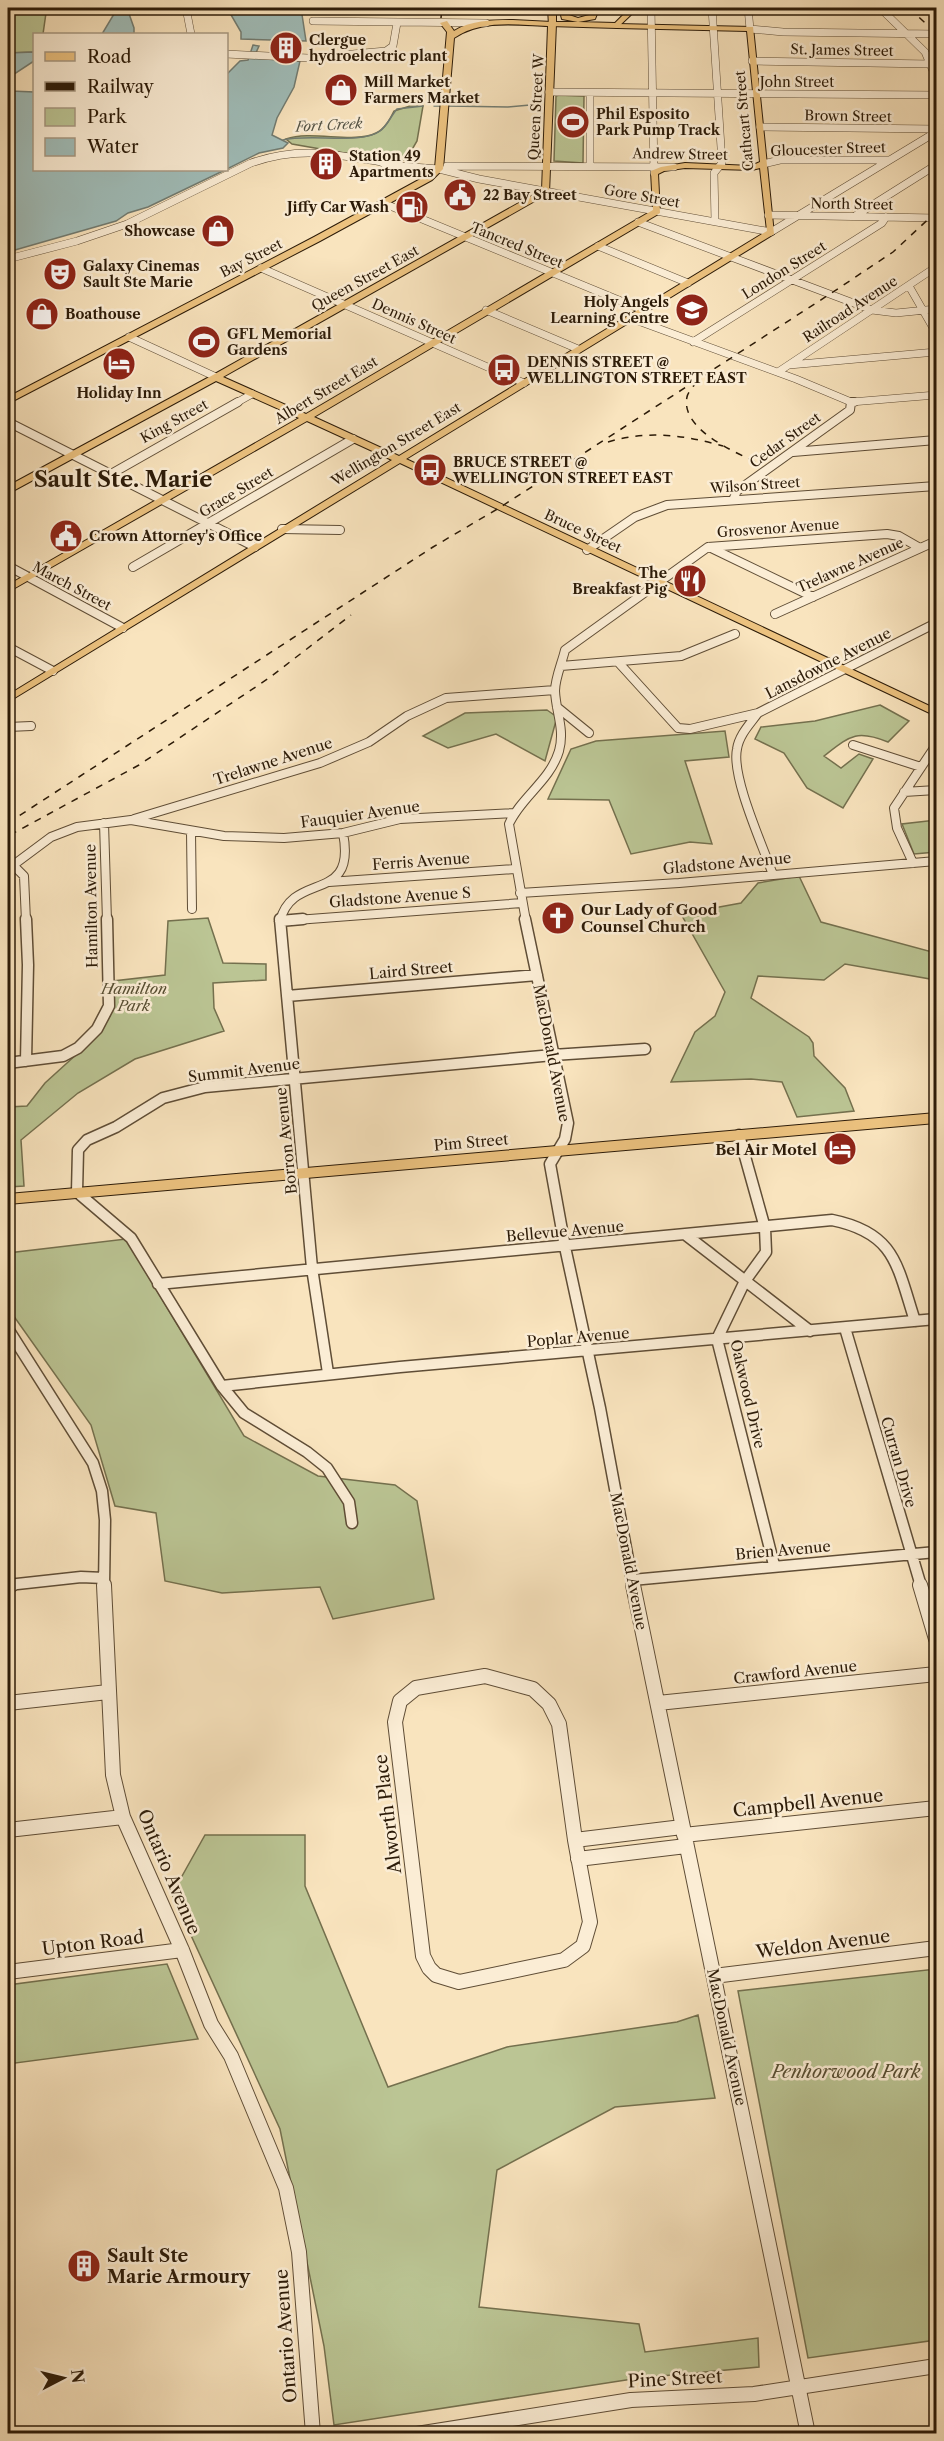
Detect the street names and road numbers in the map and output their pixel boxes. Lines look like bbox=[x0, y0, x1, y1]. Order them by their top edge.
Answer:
street label: St. James Street bbox=[790, 40, 894, 60]
street label: Queen Street W bbox=[524, 53, 548, 161]
street label: Cathcart Street bbox=[731, 70, 757, 172]
street label: John Street bbox=[758, 73, 834, 91]
street label: Brown Street bbox=[804, 106, 892, 126]
street label: Gloucester Street bbox=[770, 138, 886, 160]
street label: Andrew Street bbox=[631, 144, 728, 164]
street label: Gore Street bbox=[603, 180, 681, 212]
street label: North Street bbox=[810, 194, 894, 214]
street label: Tancred Street bbox=[468, 218, 566, 272]
street label: Bay Street bbox=[217, 235, 285, 281]
street label: London Street bbox=[739, 237, 829, 303]
street label: Queen Street East bbox=[308, 241, 422, 315]
street label: Railroad Avenue bbox=[799, 272, 901, 346]
street label: Dennis Street bbox=[369, 294, 459, 348]
street label: Albert Street East bbox=[270, 352, 381, 428]
street label: King Street bbox=[137, 395, 211, 447]
street label: Wellington Street East bbox=[327, 398, 464, 490]
street label: Cedar Street bbox=[746, 408, 824, 472]
street label: Grace Street bbox=[196, 463, 276, 521]
street label: Wilson Street bbox=[708, 473, 801, 497]
street label: Bruce Street bbox=[542, 505, 624, 557]
street label: Grosvenor Avenue bbox=[716, 515, 840, 541]
street label: Trelawne Avenue bbox=[794, 533, 907, 597]
street label: March Street bbox=[30, 558, 115, 614]
street label: Lansdowne Avenue bbox=[762, 623, 894, 703]
street label: Trelawne Avenue bbox=[211, 733, 335, 789]
street label: Fauquier Avenue bbox=[299, 796, 421, 832]
street label: Hamilton Avenue bbox=[80, 844, 102, 968]
street label: Ferris Avenue bbox=[371, 848, 471, 874]
street label: Gladstone Avenue bbox=[662, 848, 792, 878]
street label: Gladstone Avenue S bbox=[329, 883, 472, 911]
street label: Laird Street bbox=[368, 957, 454, 983]
street label: MacDonald Avenue bbox=[529, 983, 575, 1123]
street label: Summit Avenue bbox=[187, 1054, 301, 1086]
street label: Borron Avenue bbox=[271, 1087, 301, 1195]
street label: Pim Street bbox=[433, 1129, 510, 1155]
street label: Bellevue Avenue bbox=[505, 1216, 625, 1246]
street label: Poplar Avenue bbox=[526, 1323, 630, 1351]
street label: Oakwood Drive bbox=[726, 1338, 770, 1450]
street label: Curran Drive bbox=[877, 1414, 921, 1510]
street label: MacDonald Avenue bbox=[606, 1491, 652, 1631]
street label: Brien Avenue bbox=[734, 1536, 832, 1564]
street label: Crawford Avenue bbox=[732, 1656, 858, 1688]
street label: Alworth Place bbox=[370, 1753, 406, 1876]
street label: Campbell Avenue bbox=[732, 1784, 884, 1822]
street label: Ontario Avenue bbox=[133, 1806, 205, 1938]
street label: Weldon Avenue bbox=[754, 1925, 891, 1963]
street label: Upton Road bbox=[41, 1926, 145, 1960]
street label: MacDonald Avenue bbox=[703, 1967, 751, 2107]
street label: Ontario Avenue bbox=[270, 2268, 302, 2404]
street label: Pine Street bbox=[627, 2366, 723, 2392]

